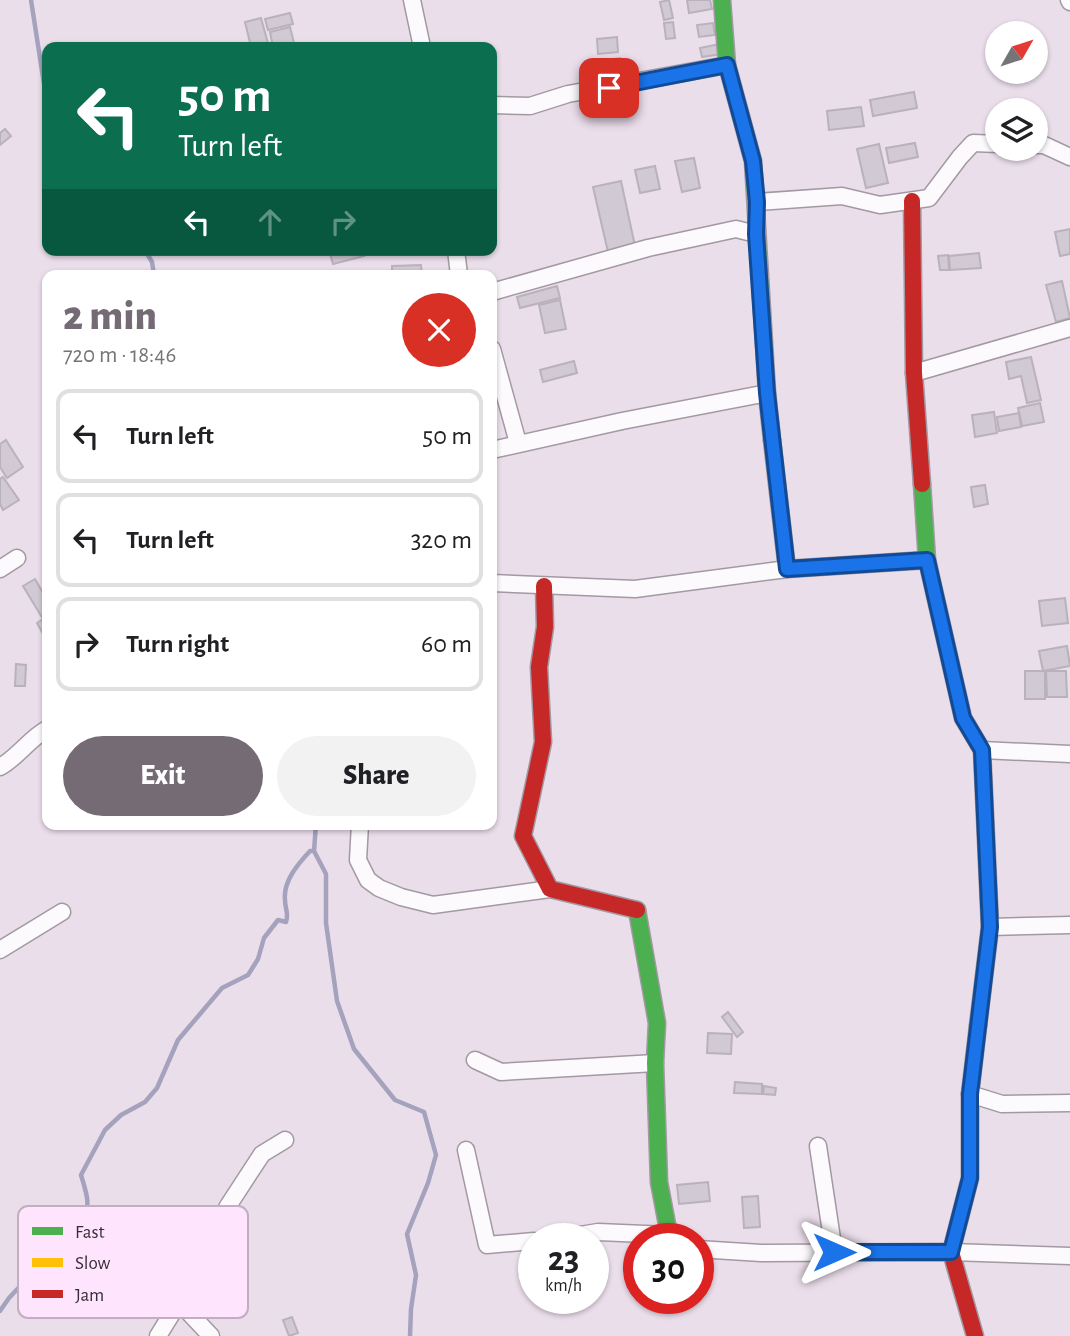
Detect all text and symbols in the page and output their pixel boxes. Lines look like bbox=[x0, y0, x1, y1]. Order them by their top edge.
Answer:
north arrow bbox=[985, 21, 1048, 84]
map controls bbox=[985, 21, 1048, 161]
pin bbox=[579, 58, 639, 118]
icon: arrive bbox=[590, 69, 628, 107]
icon: left bbox=[63, 70, 154, 161]
text: 50 m bbox=[178, 72, 272, 121]
button: layers bbox=[985, 98, 1048, 161]
text: Turn left bbox=[178, 130, 282, 162]
icon: left bbox=[178, 203, 216, 241]
icon: ahead bbox=[251, 203, 289, 241]
icon: right bbox=[324, 203, 362, 241]
button: close bbox=[402, 293, 476, 367]
text: 2 min bbox=[63, 295, 157, 337]
text: 720 m · 18:46 bbox=[63, 344, 176, 367]
icon: left bbox=[67, 417, 105, 455]
text: Turn left bbox=[126, 423, 214, 449]
text: 50 m bbox=[422, 423, 472, 449]
icon: left bbox=[67, 521, 105, 559]
text: Turn left bbox=[126, 527, 214, 553]
text: 320 m bbox=[411, 527, 472, 553]
icon: right bbox=[67, 625, 105, 663]
text: Turn right bbox=[126, 631, 229, 657]
text: 60 m bbox=[421, 631, 472, 657]
button: Exit bbox=[63, 736, 263, 816]
button: Share bbox=[277, 736, 476, 816]
legend bbox=[18, 1206, 248, 1318]
position arrow bbox=[797, 1215, 871, 1289]
text: Fast bbox=[75, 1223, 105, 1242]
speed limit sign: 30 bbox=[623, 1223, 714, 1314]
text: 23 bbox=[548, 1242, 579, 1277]
text: Slow bbox=[75, 1254, 111, 1273]
text: km/h bbox=[545, 1277, 582, 1295]
text: Jam bbox=[75, 1286, 104, 1305]

